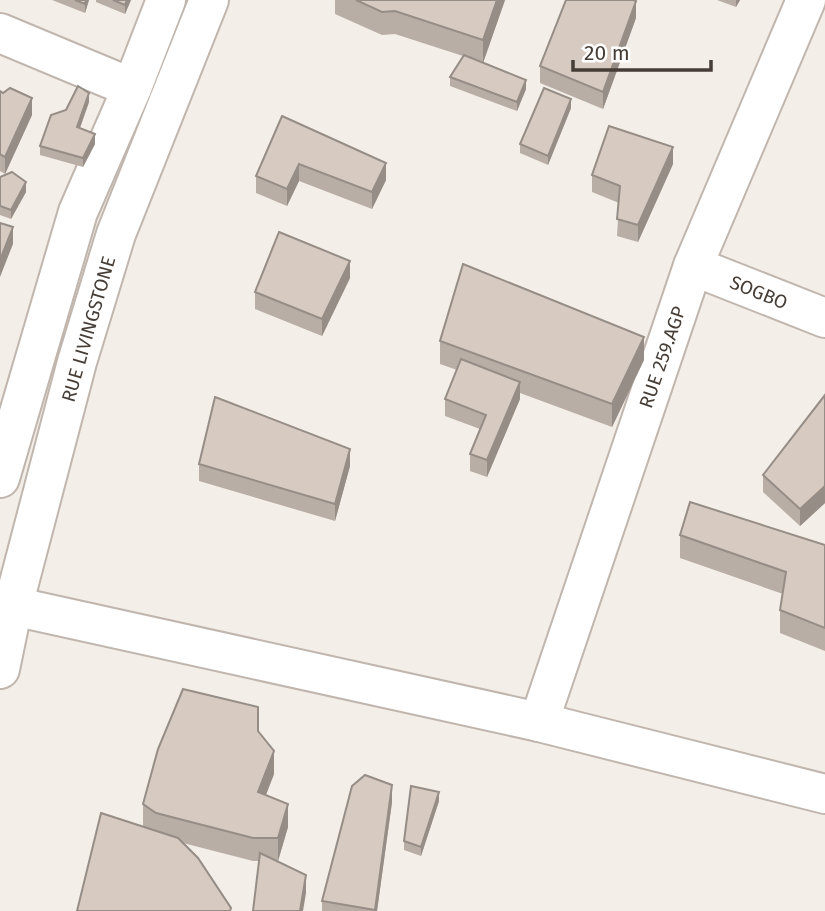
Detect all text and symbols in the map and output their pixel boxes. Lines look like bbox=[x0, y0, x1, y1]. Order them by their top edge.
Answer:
scale bar bbox=[573, 28, 711, 72]
text: 20 m bbox=[584, 40, 630, 66]
street label: RUE LIVINGSTONE bbox=[57, 254, 120, 405]
street label: SOGBO bbox=[727, 271, 791, 314]
street label: RUE 259.AGP bbox=[634, 303, 691, 411]

